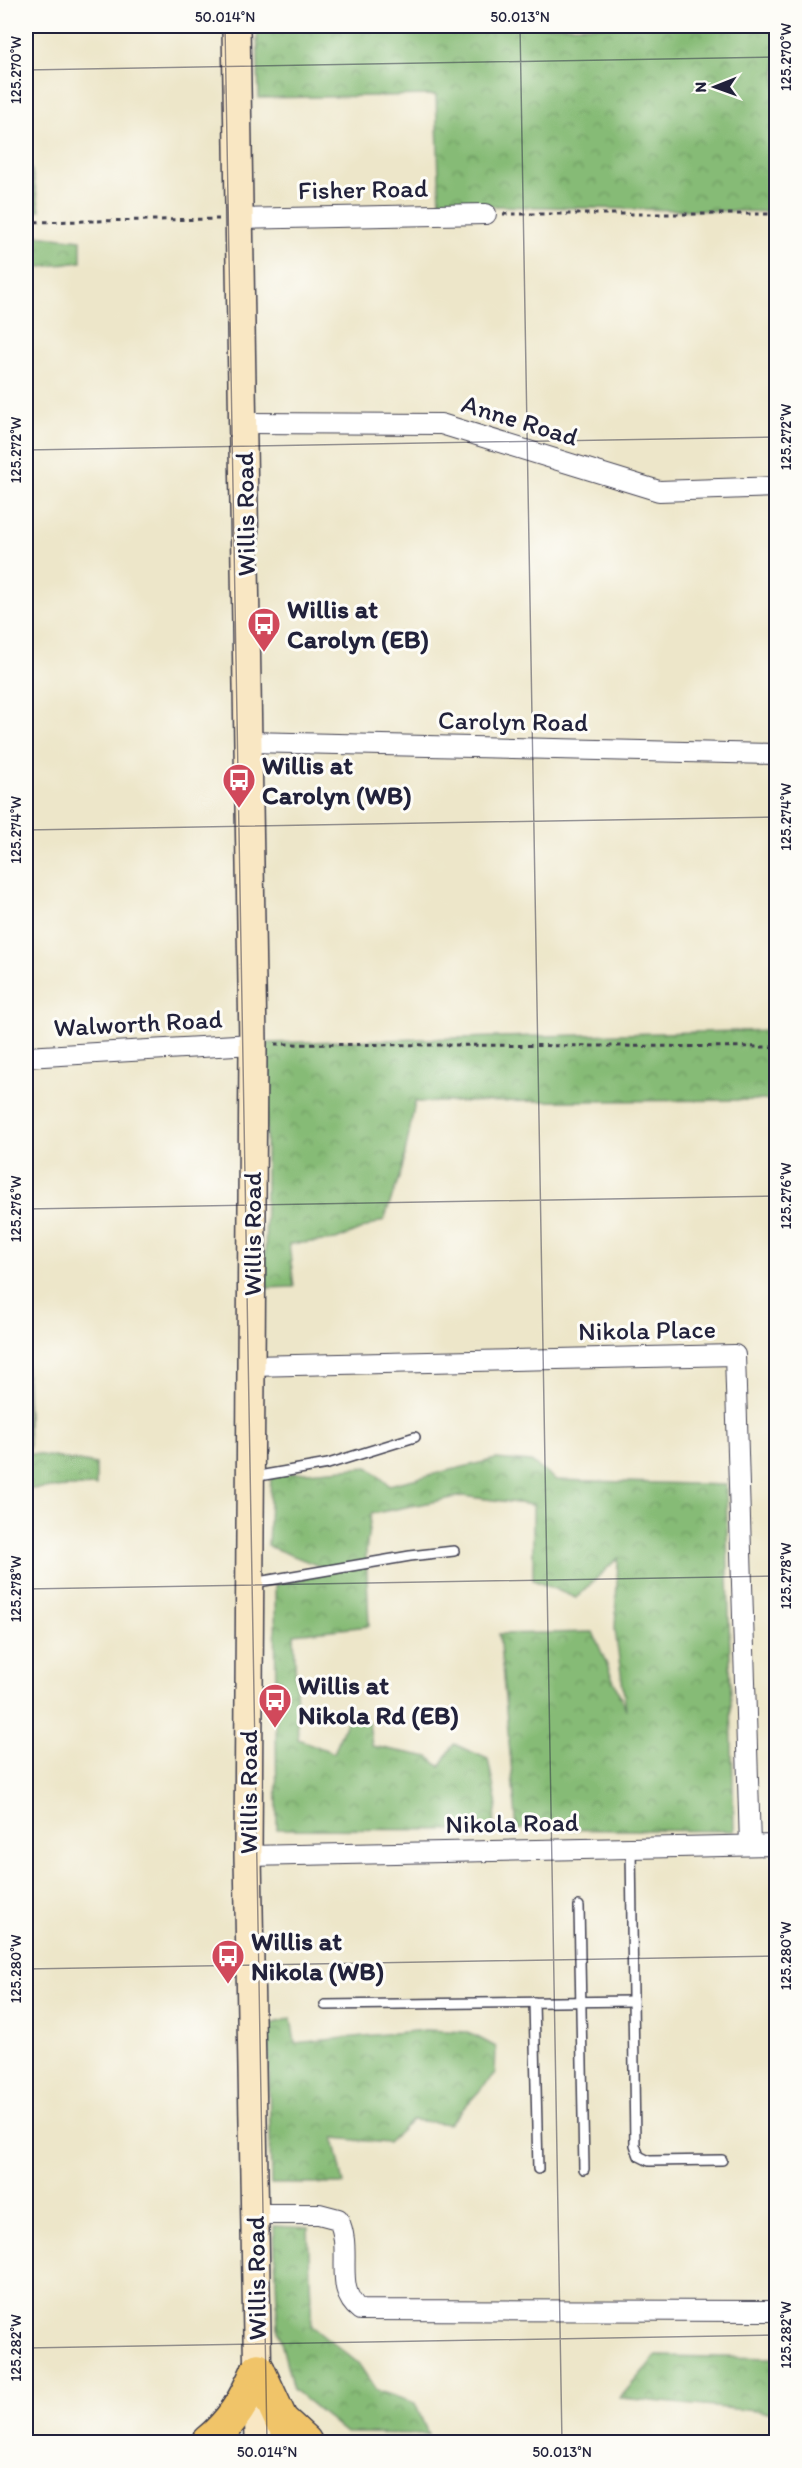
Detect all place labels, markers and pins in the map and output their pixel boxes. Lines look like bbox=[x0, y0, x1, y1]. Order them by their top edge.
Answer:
place label: Willis at Carolyn (EB) bbox=[287, 593, 429, 655]
bus stop icon: Willis at Carolyn (EB) bbox=[246, 606, 282, 653]
place label: Willis at Carolyn (WB) bbox=[262, 749, 412, 811]
bus stop icon: Willis at Carolyn (WB) bbox=[221, 762, 257, 809]
place label: Willis at Nikola Rd (EB) bbox=[298, 1669, 459, 1731]
bus stop icon: Willis at Nikola Rd (EB) bbox=[257, 1682, 293, 1729]
place label: Willis at Nikola (WB) bbox=[251, 1925, 384, 1987]
bus stop icon: Willis at Nikola (WB) bbox=[210, 1938, 246, 1985]

